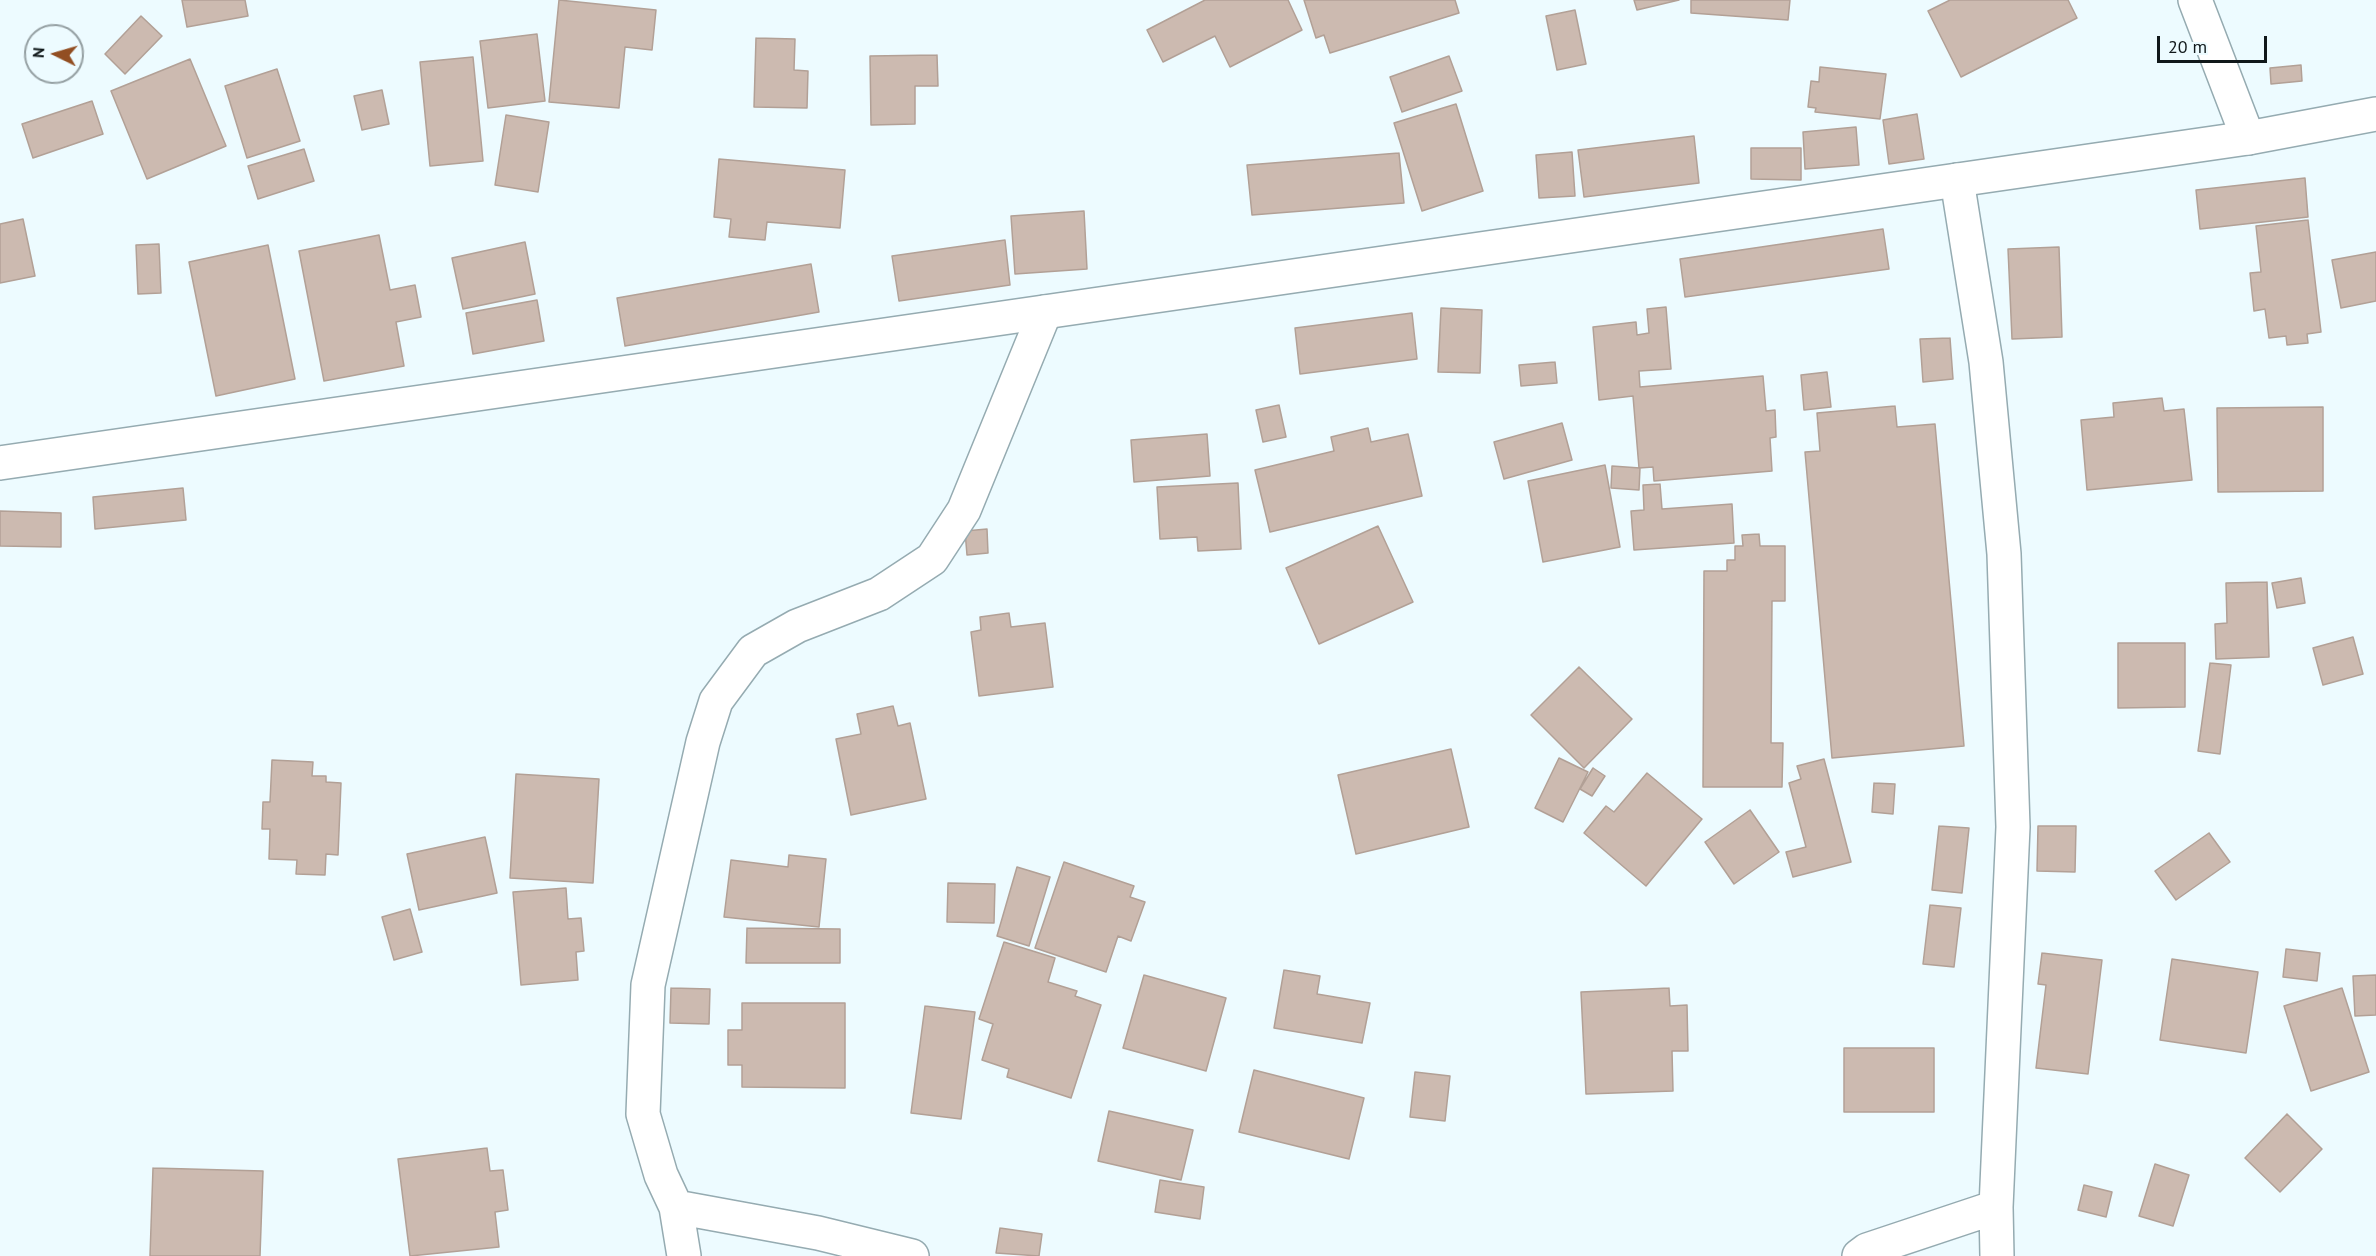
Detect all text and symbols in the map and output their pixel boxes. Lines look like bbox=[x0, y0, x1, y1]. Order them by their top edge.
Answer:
north arrow bbox=[24, 24, 84, 84]
scale bar bbox=[2160, 24, 2270, 62]
text: 20 m bbox=[2168, 35, 2207, 58]
text: N bbox=[28, 47, 48, 59]

